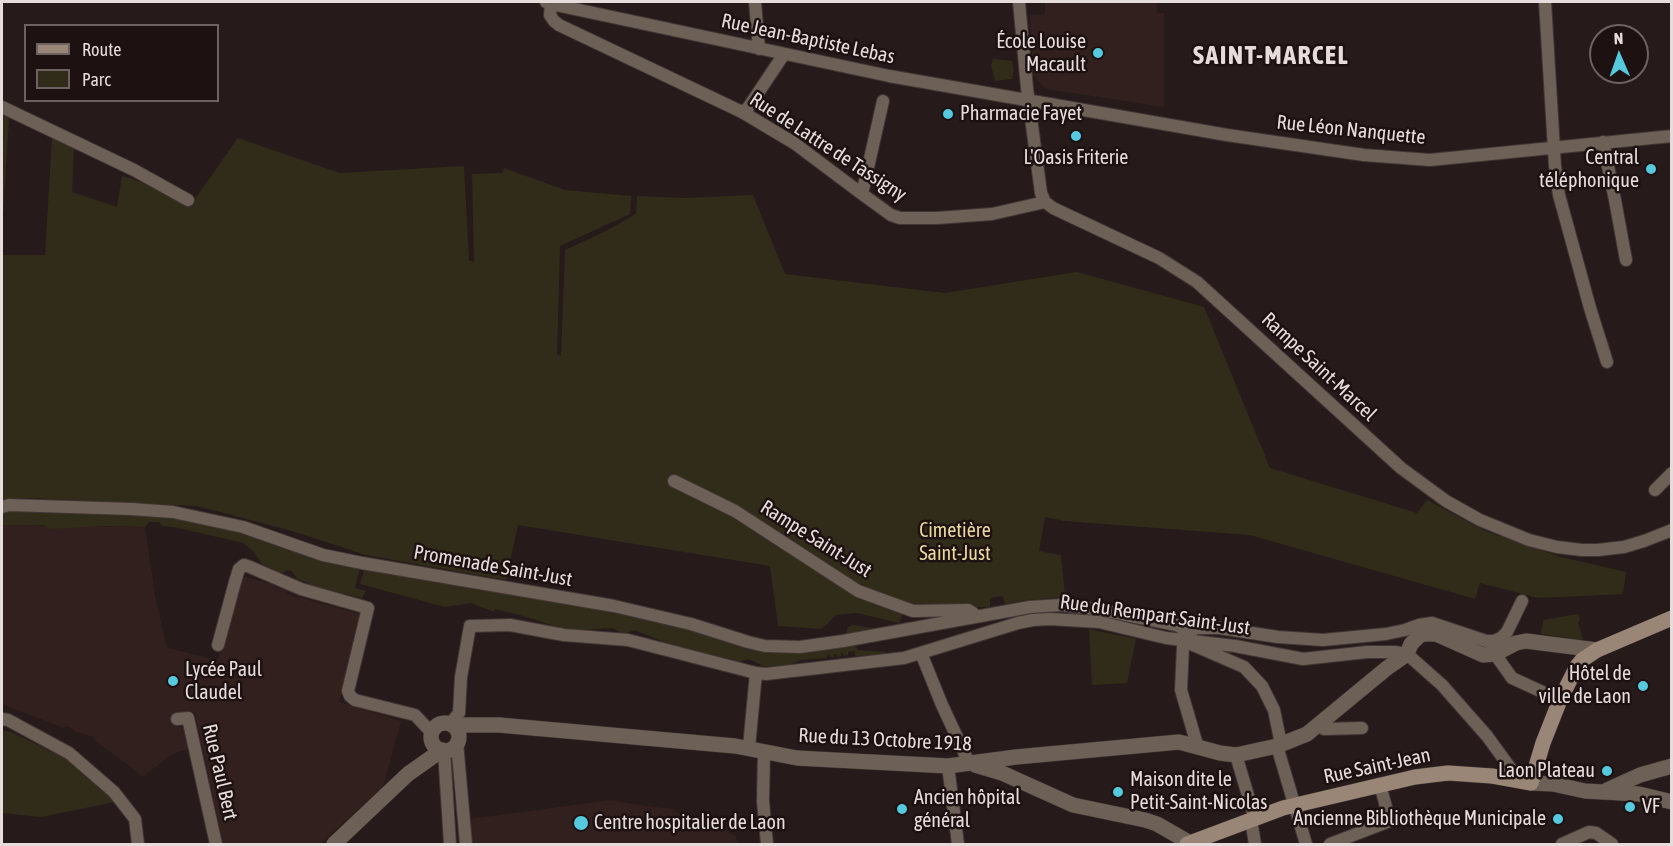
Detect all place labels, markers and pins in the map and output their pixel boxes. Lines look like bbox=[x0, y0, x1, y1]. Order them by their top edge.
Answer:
place label: École Louise Macault bbox=[996, 30, 1086, 77]
marker: École Louise Macault bbox=[1091, 46, 1105, 60]
place label: Pharmacie Fayet bbox=[960, 102, 1082, 126]
marker: Pharmacie Fayet bbox=[941, 107, 955, 121]
marker: L'Oasis Friterie bbox=[1069, 129, 1083, 143]
place label: L'Oasis Friterie bbox=[1024, 146, 1128, 170]
place label: Central téléphonique bbox=[1539, 146, 1639, 193]
marker: Central téléphonique bbox=[1644, 162, 1658, 176]
place label: Lycée Paul Claudel bbox=[185, 658, 262, 705]
place label: Hôtel de ville de Laon bbox=[1539, 662, 1631, 709]
marker: Lycée Paul Claudel bbox=[166, 674, 180, 688]
marker: Hôtel de ville de Laon bbox=[1636, 679, 1650, 693]
place label: Laon Plateau bbox=[1498, 759, 1595, 783]
marker: Laon Plateau bbox=[1600, 764, 1614, 778]
place label: Maison dite le Petit-Saint-Nicolas bbox=[1130, 768, 1267, 815]
marker: Maison dite le Petit-Saint-Nicolas bbox=[1111, 785, 1125, 799]
place label: Ancien hôpital général bbox=[914, 786, 1021, 833]
place label: VF bbox=[1642, 795, 1660, 819]
marker: VF bbox=[1623, 800, 1637, 814]
marker: Ancien hôpital général bbox=[895, 802, 909, 816]
place label: Ancienne Bibliothèque Municipale bbox=[1294, 807, 1546, 831]
place label: Centre hospitalier de Laon bbox=[594, 811, 786, 835]
marker: Ancienne Bibliothèque Municipale bbox=[1551, 812, 1565, 826]
marker: Centre hospitalier de Laon bbox=[572, 814, 590, 832]

